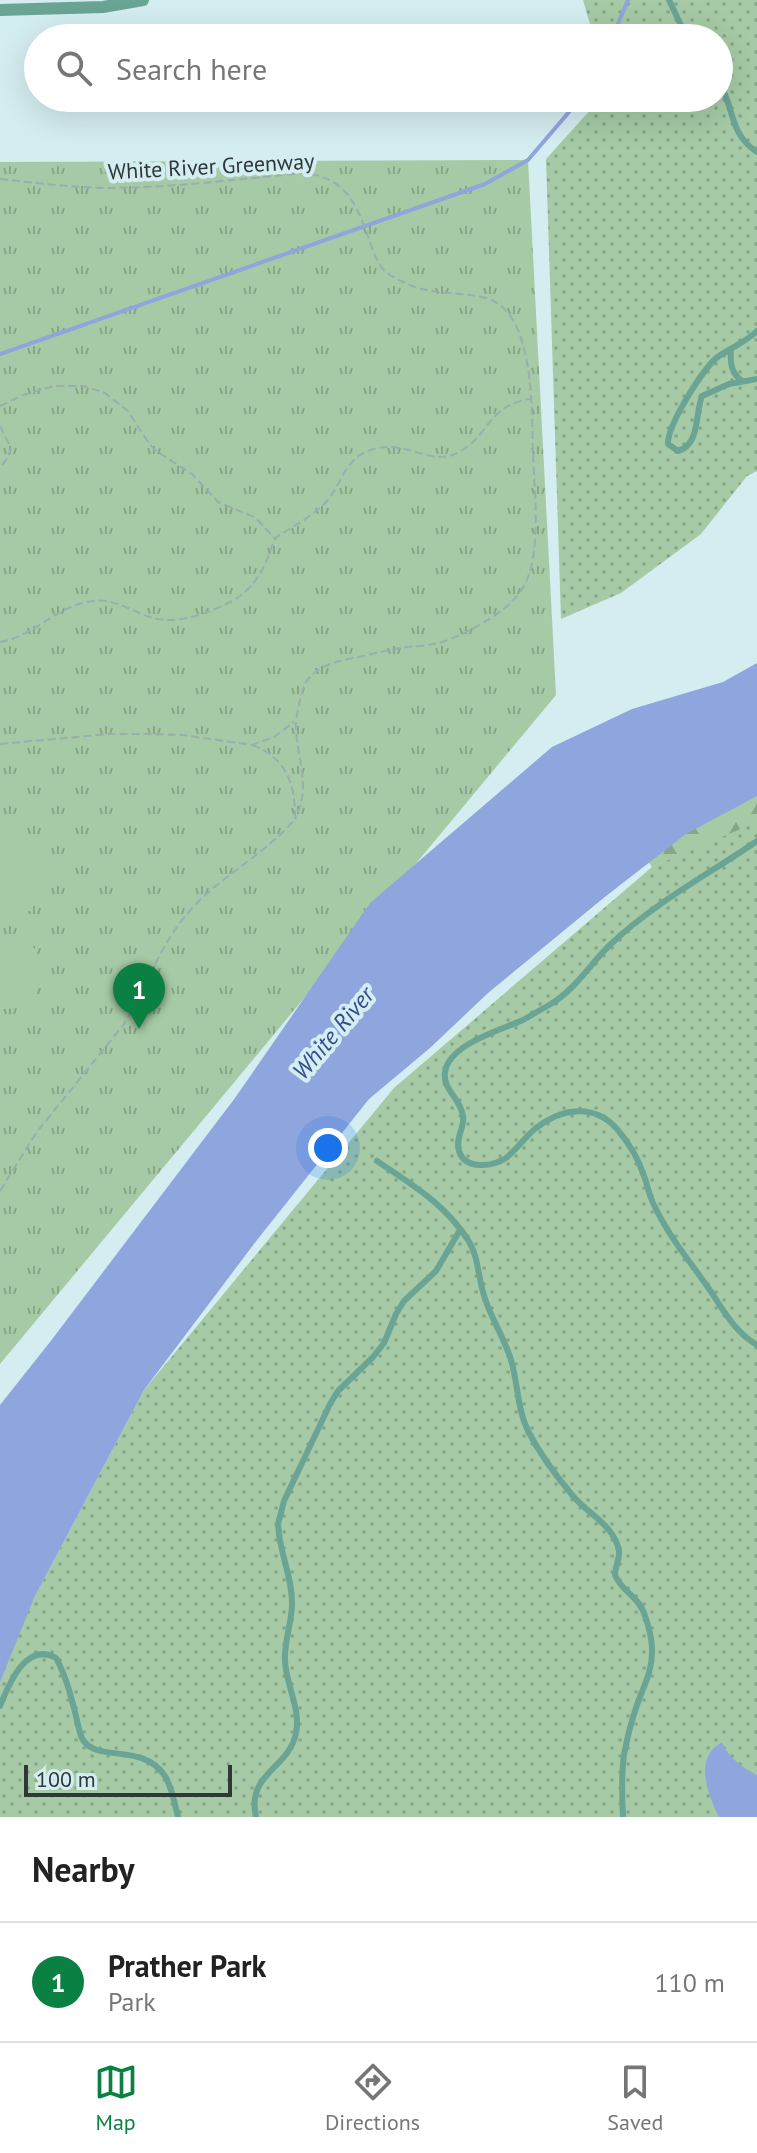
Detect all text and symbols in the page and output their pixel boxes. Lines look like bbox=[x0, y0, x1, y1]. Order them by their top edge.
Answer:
search box bbox=[24, 24, 733, 112]
icon: search bbox=[52, 46, 96, 90]
text: Search here bbox=[116, 49, 267, 88]
street label: White River Greenway bbox=[107, 147, 316, 185]
pin: 1 bbox=[113, 963, 165, 1029]
water label: White River bbox=[285, 979, 382, 1086]
your location bbox=[308, 1128, 348, 1168]
scale bar bbox=[24, 1761, 232, 1797]
text: 100 m bbox=[36, 1765, 96, 1793]
text: Nearby bbox=[32, 1847, 134, 1891]
text: Prather Park bbox=[108, 1946, 266, 1985]
text: 1 bbox=[51, 1966, 65, 1999]
text: 110 m bbox=[654, 1966, 725, 1999]
text: Park bbox=[108, 1985, 156, 2018]
tab: Map bbox=[94, 2060, 138, 2136]
tab: Directions bbox=[325, 2060, 420, 2136]
tab: Saved bbox=[607, 2060, 663, 2136]

